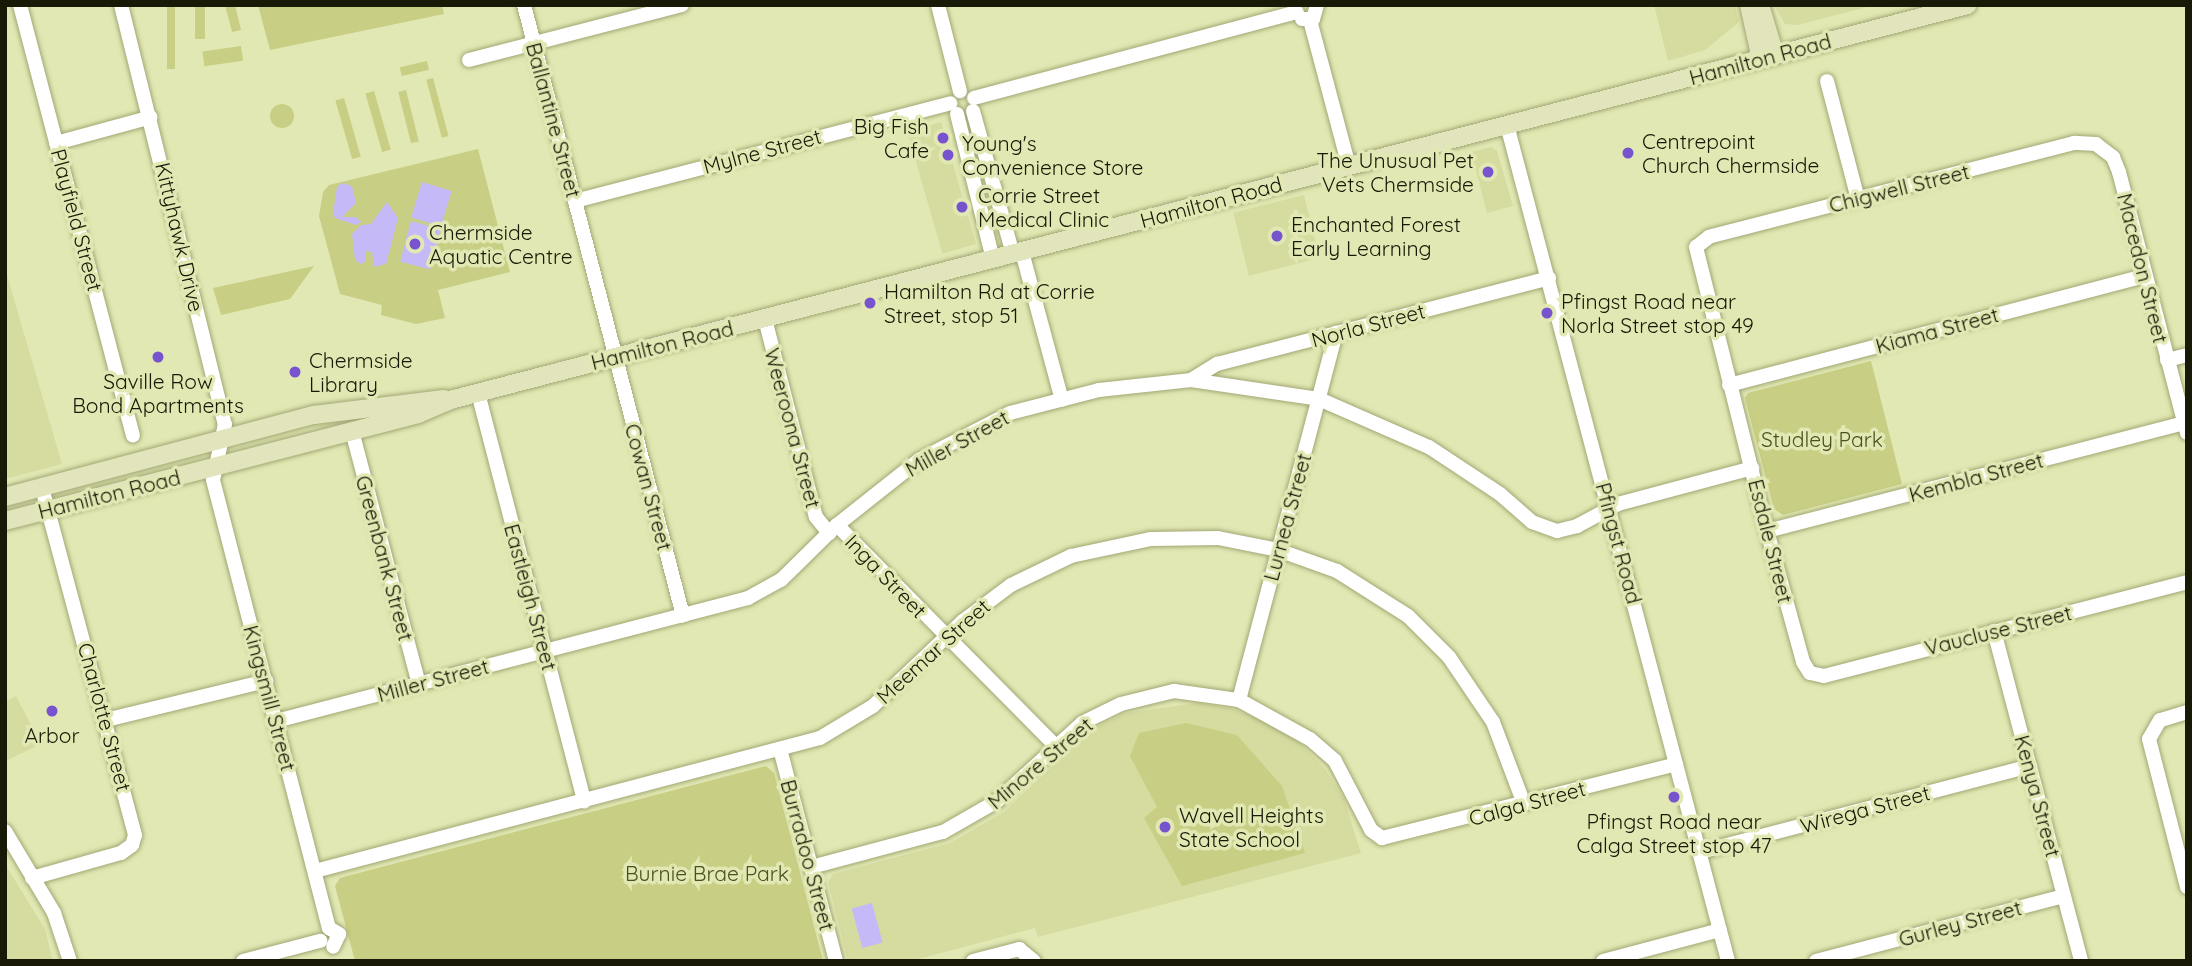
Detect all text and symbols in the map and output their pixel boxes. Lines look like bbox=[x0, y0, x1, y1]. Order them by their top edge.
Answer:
street label: Hamilton Road bbox=[1686, 28, 1834, 90]
street label: Ballantine Street bbox=[521, 40, 587, 200]
place label: Big Fish Cafe bbox=[854, 113, 929, 163]
street label: Mylne Street bbox=[700, 123, 824, 179]
place label: Centrepoint Church Chermside bbox=[1642, 128, 1819, 178]
marker: Big Fish Cafe bbox=[935, 130, 951, 146]
place label: Young's Convenience Store bbox=[962, 130, 1143, 180]
marker: Centrepoint Church Chermside bbox=[1620, 145, 1636, 161]
street label: Playfield Street bbox=[46, 146, 108, 294]
marker: Young's Convenience Store bbox=[940, 147, 956, 163]
place label: The Unusual Pet Vets Chermside bbox=[1316, 147, 1474, 197]
street label: Chigwell Street bbox=[1826, 158, 1972, 218]
street label: Kittyhawk Drive bbox=[151, 160, 209, 314]
marker: The Unusual Pet Vets Chermside bbox=[1480, 164, 1496, 180]
street label: Hamilton Road bbox=[1137, 171, 1285, 233]
place label: Corrie Street Medical Clinic bbox=[978, 182, 1109, 232]
street label: Macedon Street bbox=[2112, 190, 2174, 346]
marker: Corrie Street Medical Clinic bbox=[952, 197, 972, 217]
place label: Enchanted Forest Early Learning bbox=[1291, 211, 1461, 261]
place label: Chermside Aquatic Centre bbox=[429, 219, 573, 269]
marker: Enchanted Forest Early Learning bbox=[1269, 228, 1285, 244]
marker: Chermside Aquatic Centre bbox=[407, 236, 423, 252]
place label: Hamilton Rd at Corrie Street, stop 51 bbox=[884, 278, 1095, 328]
place label: Pfingst Road near Norla Street stop 49 bbox=[1561, 288, 1754, 338]
marker: Hamilton Rd at Corrie Street, stop 51 bbox=[862, 295, 878, 311]
street label: Norla Street bbox=[1308, 298, 1428, 352]
street label: Kiama Street bbox=[1873, 301, 2001, 359]
marker: Pfingst Road near Norla Street stop 49 bbox=[1539, 305, 1555, 321]
street label: Hamilton Road bbox=[588, 315, 736, 375]
street label: Weeroona Street bbox=[760, 345, 826, 511]
place label: Chermside Library bbox=[309, 347, 413, 397]
marker: Saville Row Bond Apartments bbox=[150, 349, 166, 365]
marker: Chermside Library bbox=[287, 364, 303, 380]
place label: Saville Row Bond Apartments bbox=[72, 368, 244, 418]
street label: Miller Street bbox=[901, 404, 1013, 482]
street label: Cowan Street bbox=[620, 421, 678, 553]
park label: Studley Park bbox=[1761, 426, 1883, 452]
street label: Kembla Street bbox=[1906, 447, 2046, 507]
street label: Lurnea Street bbox=[1258, 450, 1316, 584]
street label: Hamilton Road bbox=[35, 464, 183, 524]
street label: Greenbank Street bbox=[351, 473, 419, 643]
street label: Esdale Street bbox=[1743, 476, 1799, 606]
street label: Pfingst Road bbox=[1591, 480, 1647, 606]
street label: Eastleigh Street bbox=[499, 521, 563, 673]
street label: Inga Street bbox=[840, 529, 932, 623]
street label: Meemar Street bbox=[871, 593, 995, 709]
street label: Vaucluse Street bbox=[1922, 600, 2074, 660]
street label: Kingsmill Street bbox=[238, 622, 302, 774]
street label: Charlotte Street bbox=[73, 640, 137, 794]
street label: Miller Street bbox=[374, 653, 492, 707]
marker: Arbor bbox=[44, 703, 60, 719]
street label: Minore Street bbox=[982, 712, 1098, 814]
place label: Arbor bbox=[24, 722, 80, 748]
street label: Kenya Street bbox=[2010, 732, 2066, 860]
street label: Calga Street bbox=[1466, 775, 1588, 831]
street label: Burradoo Street bbox=[776, 777, 840, 933]
street label: Wirega Street bbox=[1797, 780, 1933, 838]
marker: Pfingst Road near Calga Street stop 47 bbox=[1666, 789, 1682, 805]
place label: Wavell Heights State School bbox=[1179, 802, 1324, 852]
place label: Pfingst Road near Calga Street stop 47 bbox=[1577, 808, 1771, 858]
marker: Wavell Heights State School bbox=[1157, 819, 1173, 835]
park label: Burnie Brae Park bbox=[625, 860, 789, 886]
street label: Gurley Street bbox=[1896, 895, 2024, 951]

